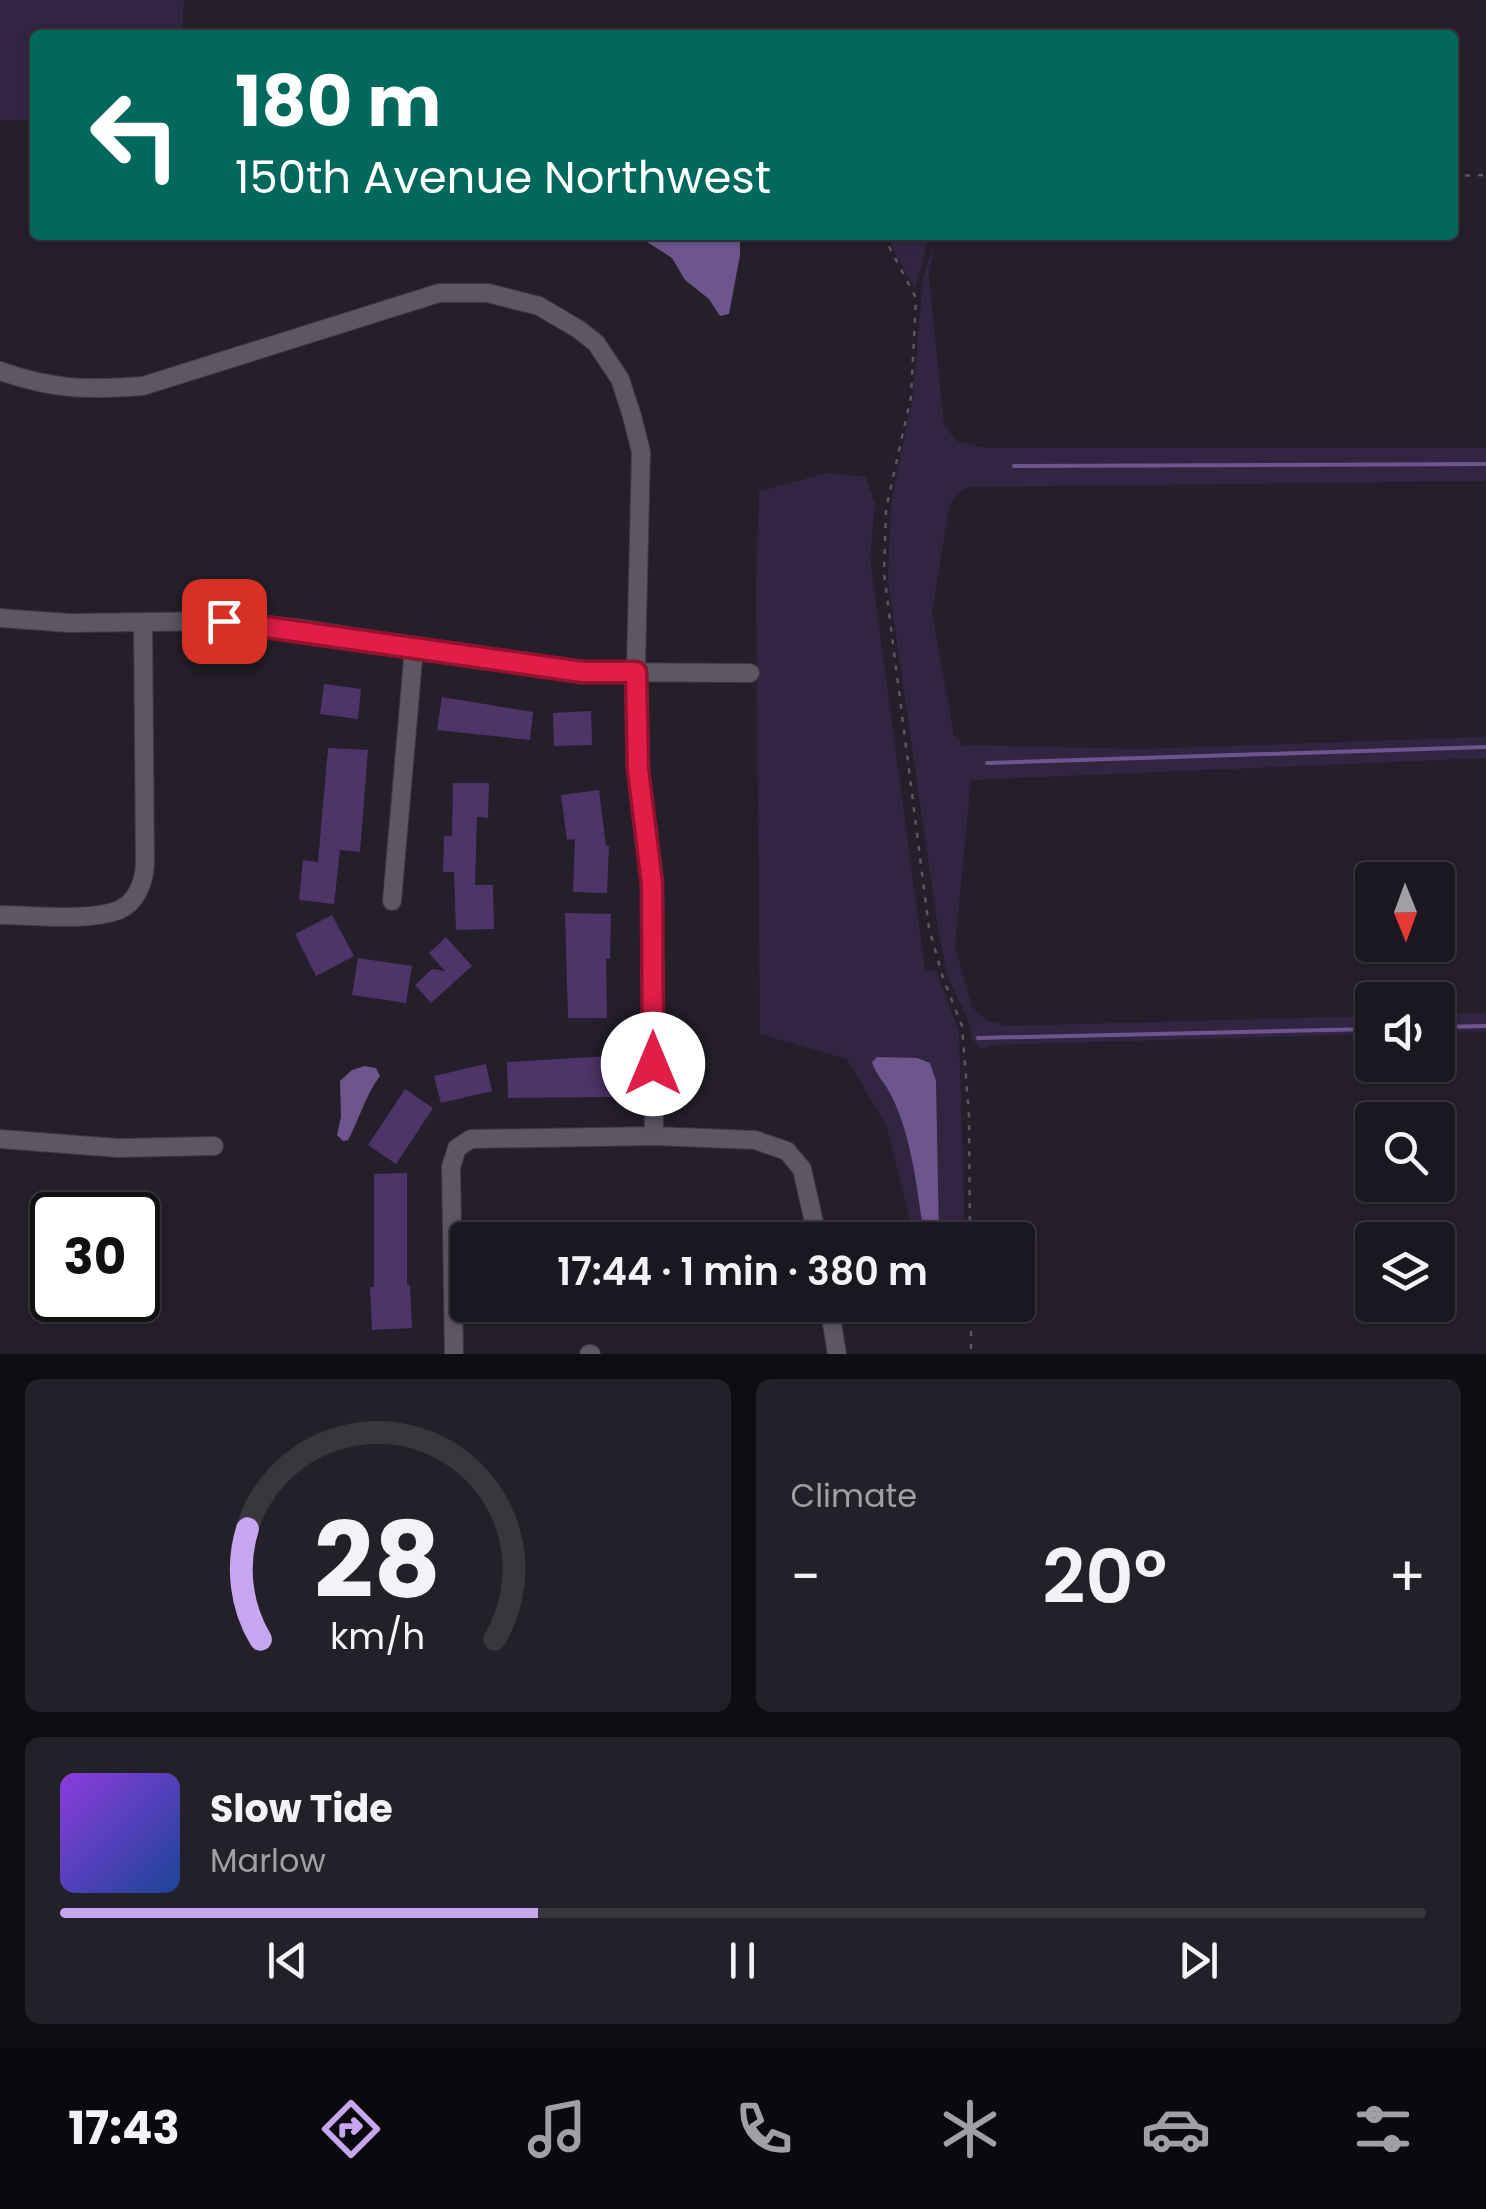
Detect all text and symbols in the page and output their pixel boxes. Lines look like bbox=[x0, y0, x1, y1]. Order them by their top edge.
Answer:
text: 180 m bbox=[235, 52, 441, 151]
icon: left bbox=[70, 70, 200, 200]
text: 150th Avenue Northwest bbox=[235, 146, 771, 209]
pin bbox=[182, 579, 267, 664]
icon: arrive bbox=[197, 594, 252, 649]
north arrow bbox=[1355, 862, 1455, 962]
map controls bbox=[1355, 862, 1455, 1322]
button: sound bbox=[1355, 982, 1455, 1082]
position arrow bbox=[601, 1012, 705, 1116]
button: search bbox=[1355, 1102, 1455, 1202]
speed limit sign: 30 bbox=[30, 1192, 160, 1322]
button: layers bbox=[1355, 1222, 1455, 1322]
text: 17:44 · 1 min · 380 m bbox=[557, 1245, 928, 1298]
text: Climate bbox=[791, 1473, 917, 1518]
text: 28 bbox=[314, 1488, 441, 1633]
text: 20° bbox=[1042, 1524, 1167, 1629]
text: − bbox=[791, 1538, 821, 1615]
text: + bbox=[1388, 1538, 1426, 1615]
text: km/h bbox=[330, 1611, 425, 1662]
text: Slow Tide bbox=[210, 1782, 393, 1835]
text: Marlow bbox=[210, 1838, 326, 1883]
icon: previous bbox=[260, 1933, 315, 1988]
icon: pause bbox=[715, 1933, 770, 1988]
icon: next bbox=[1171, 1933, 1226, 1988]
icon: directions bbox=[316, 2094, 386, 2164]
icon: music bbox=[522, 2094, 592, 2164]
icon: phone bbox=[729, 2094, 799, 2164]
icon: climate bbox=[935, 2094, 1005, 2164]
icon: car bbox=[1141, 2094, 1211, 2164]
icon: filters bbox=[1348, 2094, 1418, 2164]
text: 17:43 bbox=[68, 2097, 180, 2160]

